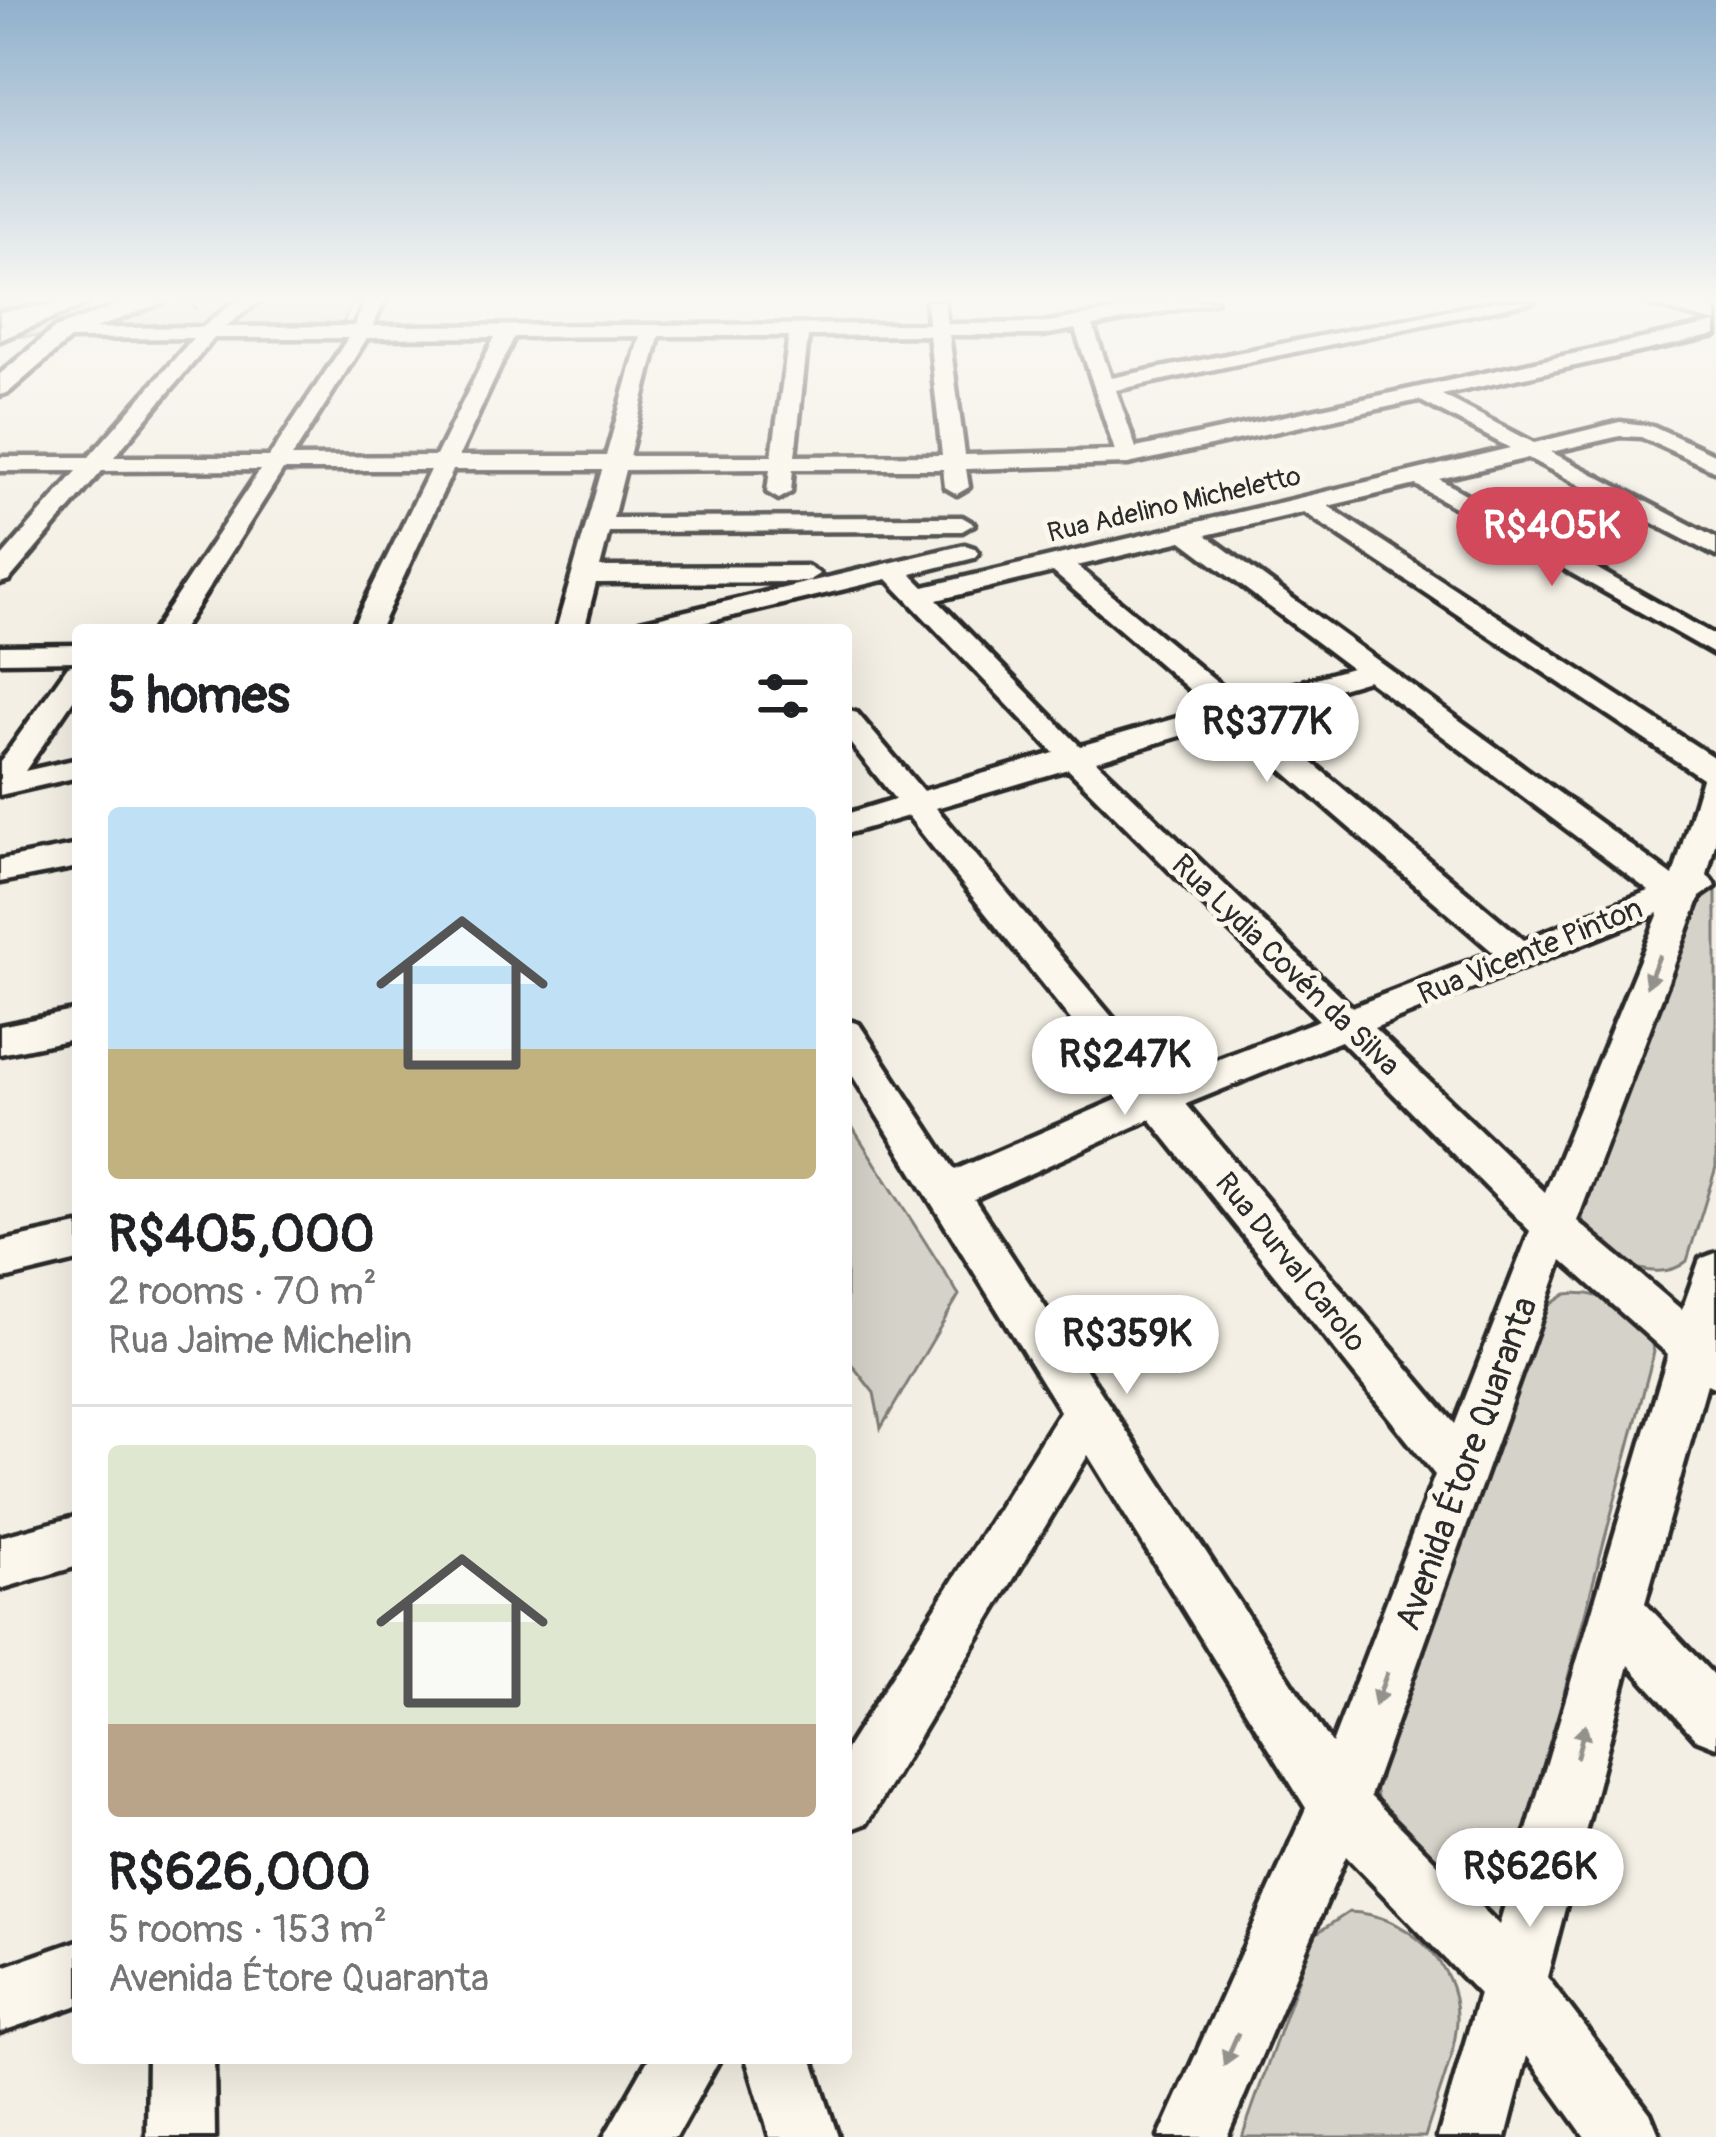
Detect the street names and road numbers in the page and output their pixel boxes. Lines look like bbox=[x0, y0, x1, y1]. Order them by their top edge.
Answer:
street label: Rua Adelino Micheletto bbox=[1044, 459, 1304, 550]
street label: Rua Lydia Covén da Silva bbox=[1164, 847, 1408, 1084]
street label: Rua Vicente Pinton bbox=[1413, 890, 1648, 1013]
street label: Rua Durval Carolo bbox=[1207, 1165, 1374, 1359]
street label: Avenida Étore Quaranta bbox=[1385, 1291, 1548, 1636]

